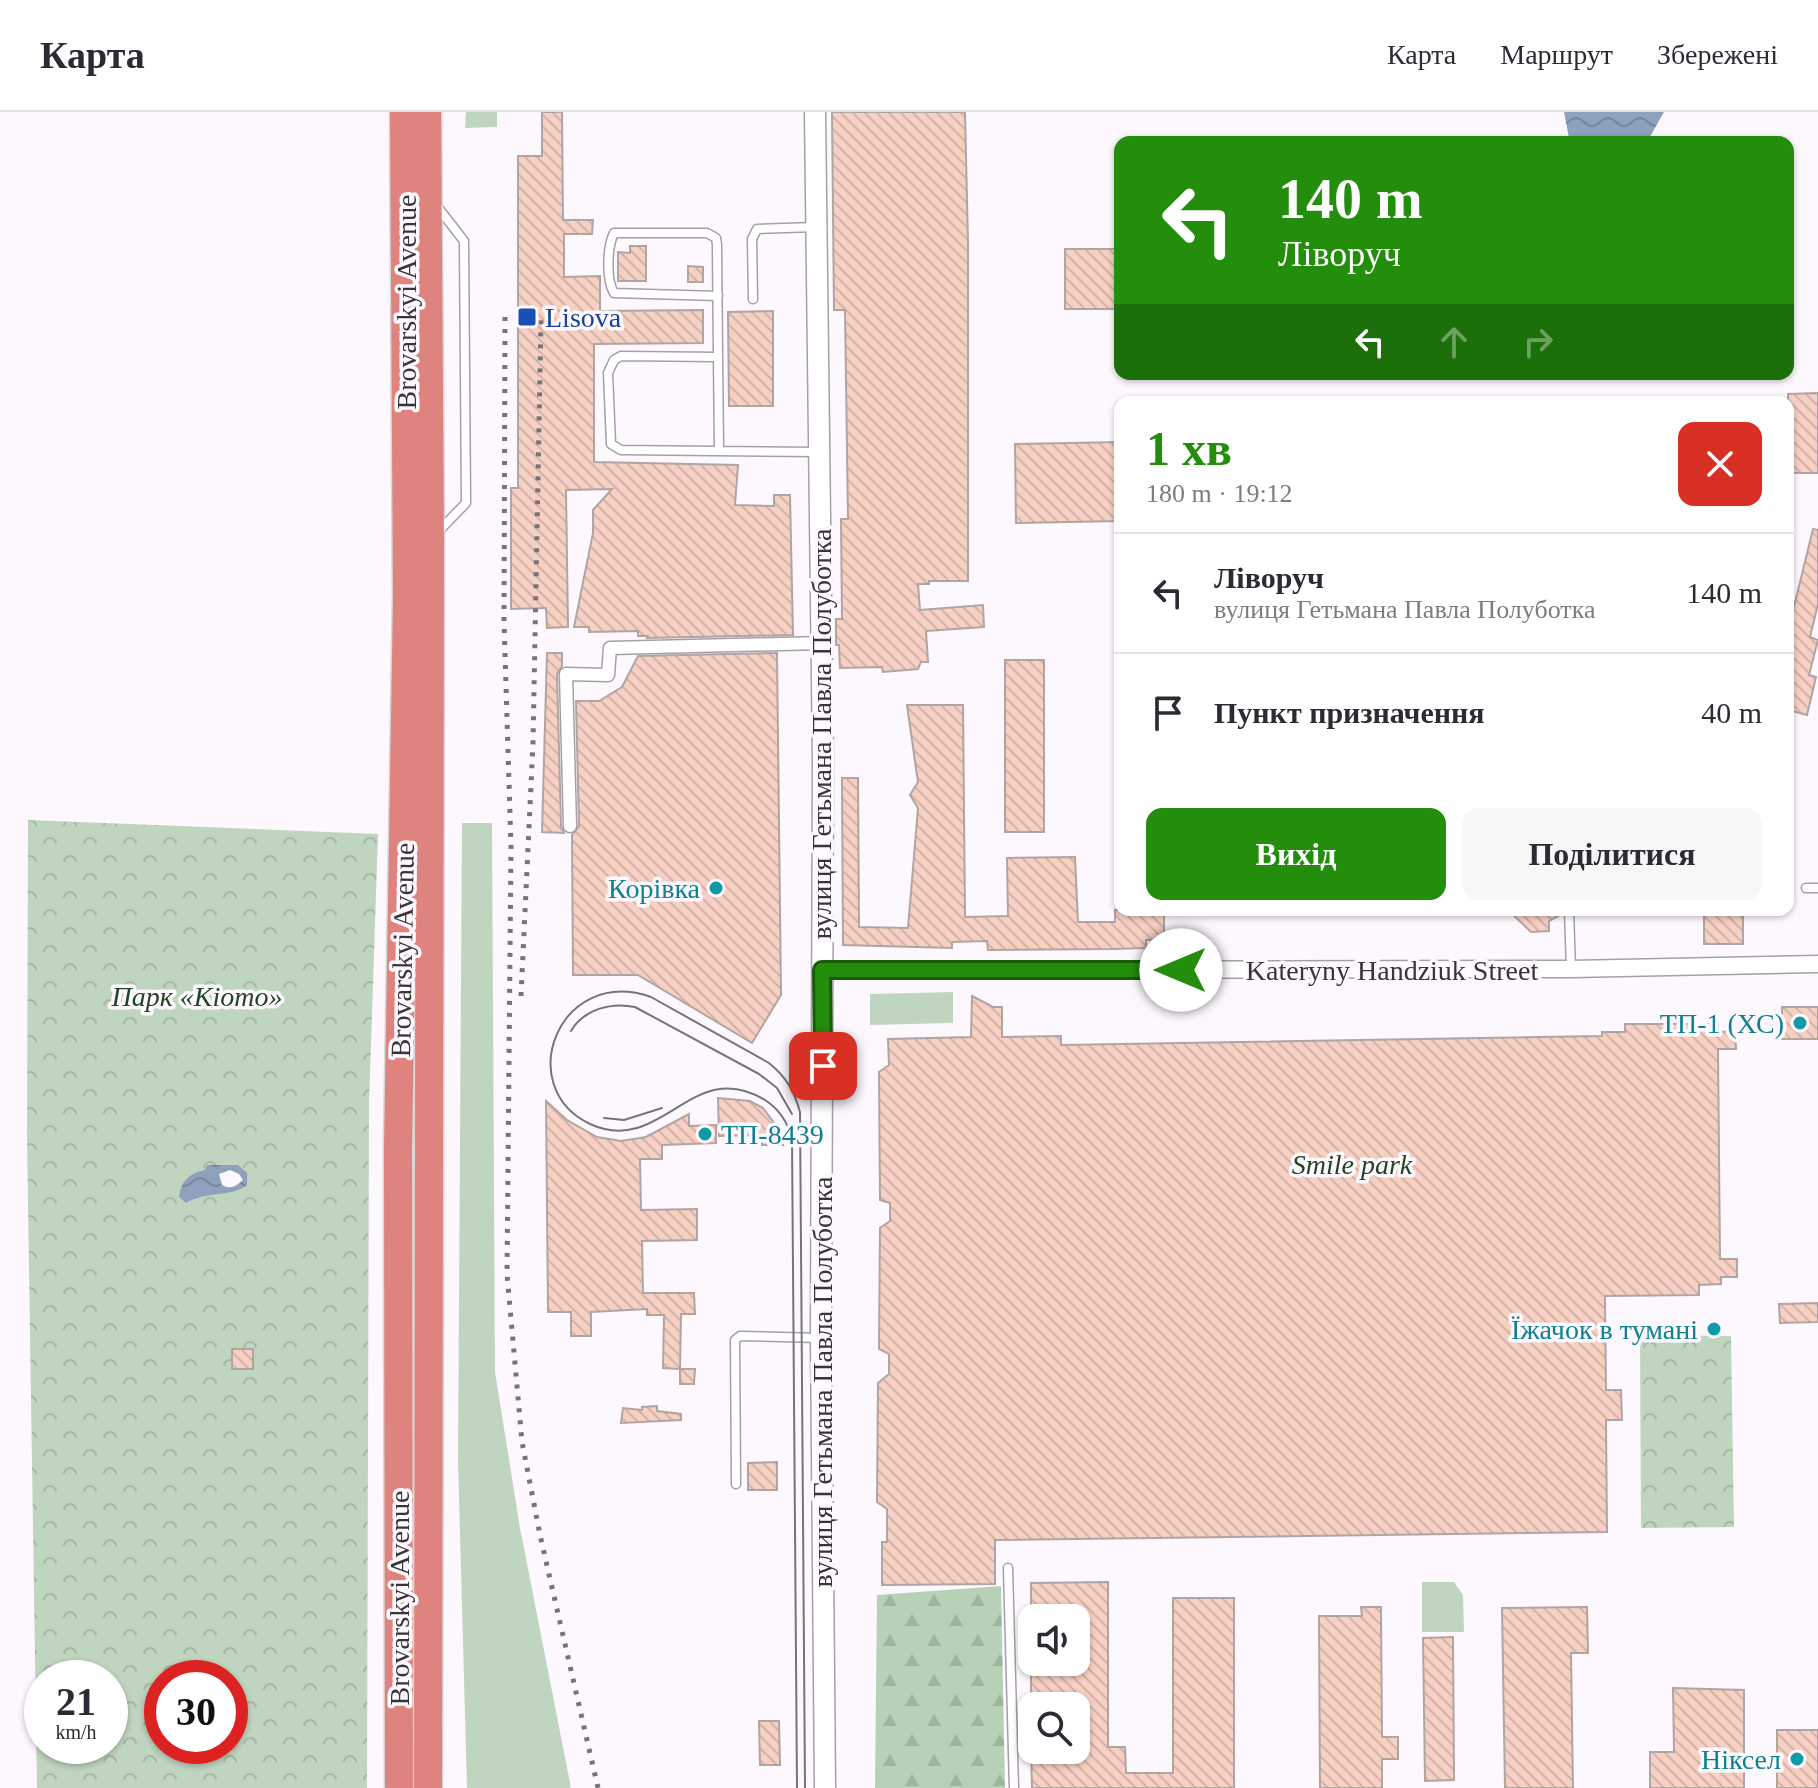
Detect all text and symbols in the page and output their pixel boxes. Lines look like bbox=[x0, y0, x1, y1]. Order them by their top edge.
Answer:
text: Карта bbox=[40, 34, 145, 76]
text: Карта bbox=[1387, 39, 1456, 70]
text: Маршрут bbox=[1500, 39, 1613, 70]
text: Збережені bbox=[1657, 39, 1778, 70]
icon: left bbox=[1146, 168, 1250, 272]
text: 140 m bbox=[1278, 168, 1423, 230]
street label: Brovarskyi Avenue bbox=[391, 195, 422, 409]
text: Ліворуч bbox=[1278, 234, 1401, 274]
place label: Lisova bbox=[545, 302, 622, 333]
marker: Lisova bbox=[516, 306, 538, 328]
icon: left bbox=[1348, 320, 1392, 364]
icon: ahead bbox=[1432, 320, 1476, 364]
icon: right bbox=[1516, 320, 1560, 364]
text: 1 хв bbox=[1146, 422, 1232, 475]
button: close bbox=[1678, 422, 1762, 506]
text: 180 m · 19:12 bbox=[1146, 479, 1293, 508]
street label: вулиця Гетьмана Павла Полуботка bbox=[806, 528, 837, 939]
text: Ліворуч bbox=[1214, 561, 1324, 594]
icon: left bbox=[1146, 571, 1190, 615]
text: 140 m bbox=[1686, 576, 1762, 609]
text: вулиця Гетьмана Павла Полуботка bbox=[1214, 595, 1595, 624]
icon: arrive bbox=[1146, 691, 1190, 735]
text: Пункт призначення bbox=[1214, 696, 1485, 729]
text: 40 m bbox=[1701, 696, 1762, 729]
button: Вихід bbox=[1146, 808, 1446, 900]
button: Поділитися bbox=[1462, 808, 1762, 900]
street label: Brovarskyi Avenue bbox=[385, 842, 420, 1058]
place label: Корівка bbox=[608, 873, 701, 904]
marker: Корівка bbox=[707, 879, 725, 897]
position arrow bbox=[1139, 928, 1223, 1012]
street label: Kateryny Handziuk Street bbox=[1246, 955, 1538, 986]
park label: Парк «Кіото» bbox=[111, 981, 282, 1012]
place label: ТП-1 (ХС) bbox=[1660, 1008, 1784, 1039]
marker: ТП-1 (ХС) bbox=[1791, 1014, 1809, 1032]
pin bbox=[789, 1032, 857, 1100]
icon: arrive bbox=[801, 1044, 845, 1088]
place label: ТП-8439 bbox=[721, 1119, 824, 1150]
marker: ТП-8439 bbox=[696, 1125, 714, 1143]
park label: Smile park bbox=[1292, 1149, 1413, 1180]
street label: вулиця Гетьмана Павла Полуботка bbox=[807, 1176, 838, 1587]
place label: Їжачок в тумані bbox=[1511, 1314, 1698, 1345]
marker: Їжачок в тумані bbox=[1705, 1320, 1723, 1338]
street label: Brovarskyi Avenue bbox=[384, 1491, 415, 1705]
map controls bbox=[1018, 1604, 1090, 1764]
button: sound bbox=[1018, 1604, 1090, 1676]
speed limit sign: 30 bbox=[144, 1660, 248, 1764]
text: 21 bbox=[56, 1679, 96, 1724]
button: search bbox=[1018, 1692, 1090, 1764]
text: km/h bbox=[55, 1721, 97, 1743]
place label: Ніксел bbox=[1701, 1744, 1781, 1775]
marker: Ніксел bbox=[1788, 1750, 1806, 1768]

